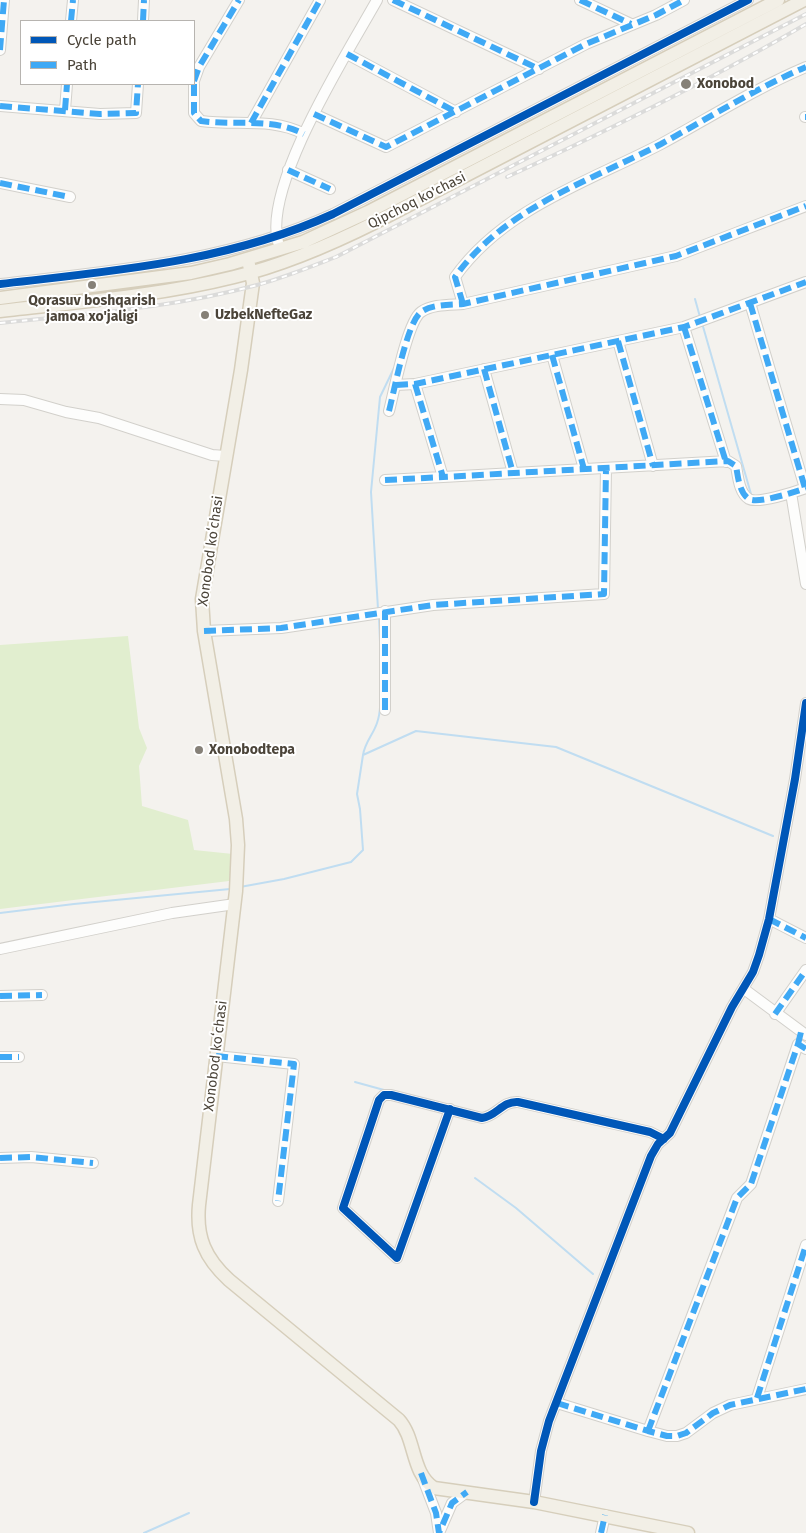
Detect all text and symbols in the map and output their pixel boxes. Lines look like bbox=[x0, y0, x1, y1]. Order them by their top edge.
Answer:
legend bbox=[20, 20, 195, 85]
text: Cycle path bbox=[67, 31, 137, 49]
text: Path bbox=[67, 56, 97, 74]
place label: Xonobod bbox=[697, 76, 754, 92]
marker: Xonobod bbox=[679, 77, 693, 91]
street label: Qipchoq ko'chasi bbox=[365, 169, 469, 233]
marker: Qorasuv boshqarish jamoa xo'jaligi bbox=[86, 279, 98, 291]
place label: Qorasuv boshqarish jamoa xo'jaligi bbox=[28, 293, 156, 326]
place label: UzbekNefteGaz bbox=[215, 307, 312, 323]
marker: UzbekNefteGaz bbox=[199, 309, 211, 321]
street label: Xonobod koʻchasi bbox=[195, 495, 227, 607]
place label: Xonobodtepa bbox=[209, 742, 295, 758]
marker: Xonobodtepa bbox=[193, 744, 205, 756]
street label: Xonobod koʻchasi bbox=[201, 1000, 231, 1112]

